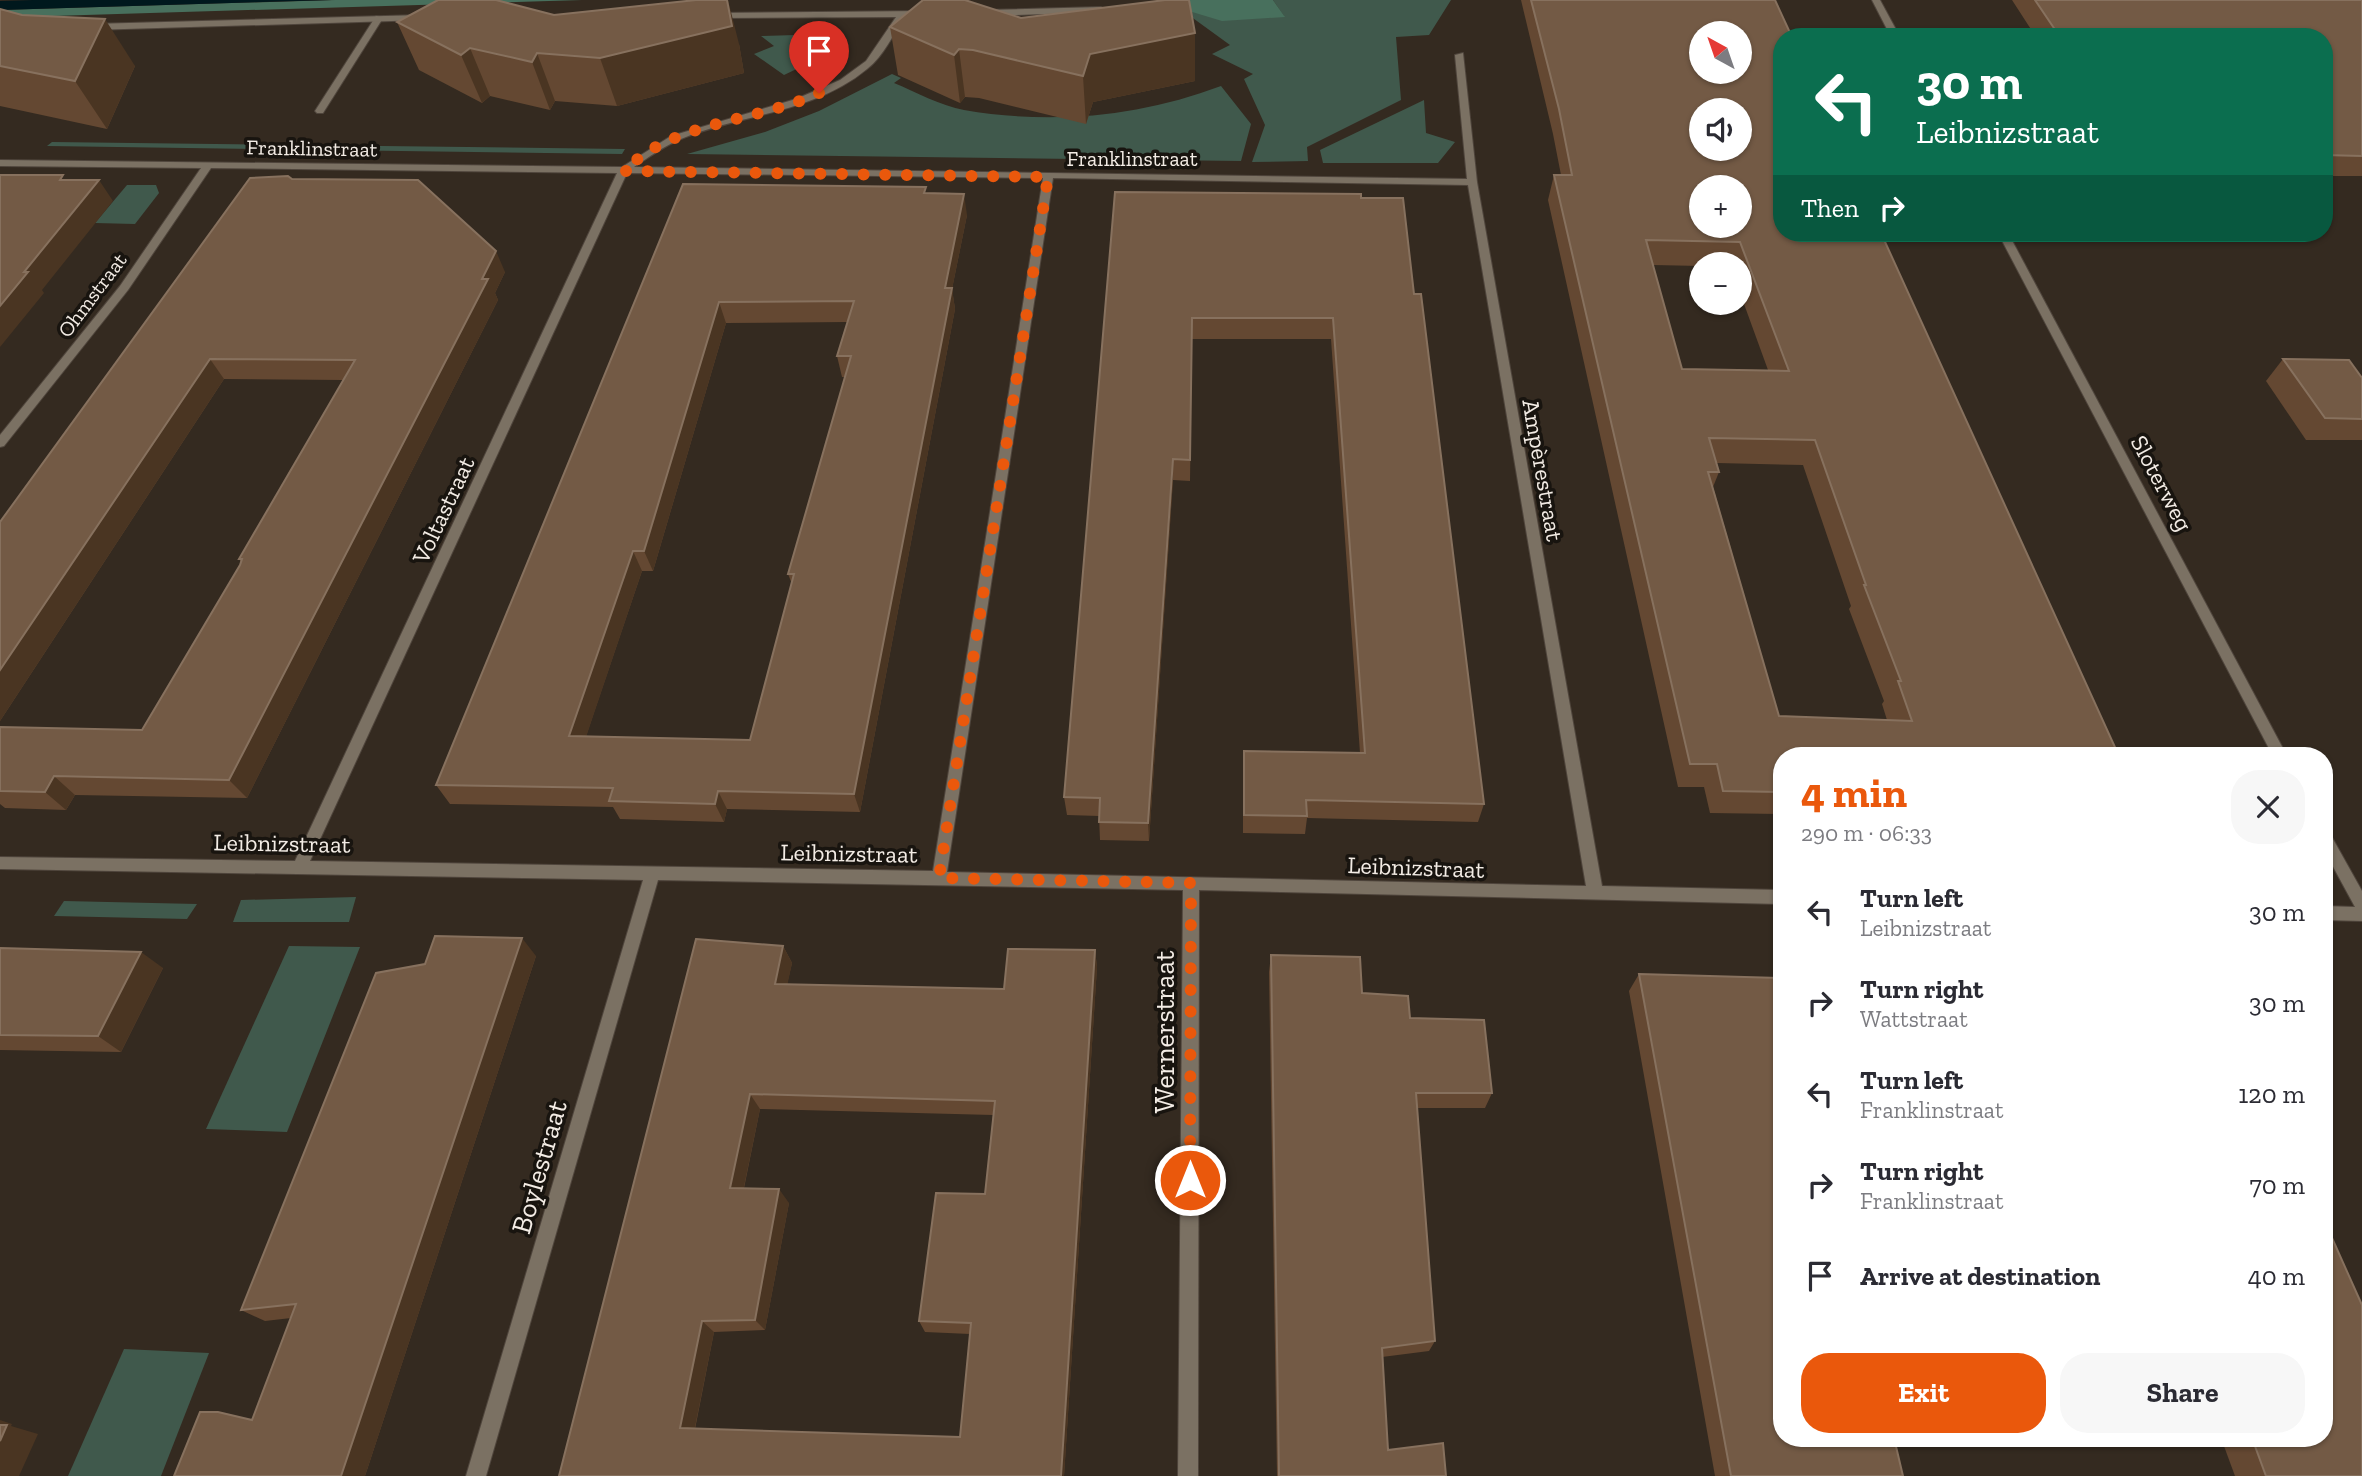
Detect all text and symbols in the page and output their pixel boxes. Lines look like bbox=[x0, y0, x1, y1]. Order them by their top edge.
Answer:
pin bbox=[789, 21, 849, 93]
north arrow bbox=[1689, 21, 1752, 84]
map controls bbox=[1689, 21, 1752, 315]
icon: arrive bbox=[800, 32, 838, 70]
text: 30 m bbox=[1916, 53, 2022, 112]
icon: left bbox=[1801, 56, 1892, 147]
button: sound bbox=[1689, 98, 1752, 161]
text: Leibnizstraat bbox=[1916, 113, 2099, 151]
street label: Franklinstraat bbox=[246, 134, 378, 162]
street label: Franklinstraat bbox=[1066, 146, 1198, 171]
button: + bbox=[1689, 175, 1752, 238]
icon: right bbox=[1873, 189, 1911, 227]
text: Then bbox=[1801, 192, 1859, 224]
street label: Ohmstraat bbox=[52, 248, 132, 342]
button: − bbox=[1689, 252, 1752, 315]
street label: Ampèrestraat bbox=[1516, 397, 1570, 543]
street label: Sloterweg bbox=[2125, 430, 2199, 536]
street label: Voltastraat bbox=[405, 452, 480, 569]
text: 4 min bbox=[1801, 767, 1907, 818]
button: close bbox=[2231, 770, 2305, 844]
text: 290 m · 06:33 bbox=[1801, 819, 1932, 847]
street label: Leibnizstraat bbox=[213, 827, 351, 859]
street label: Leibnizstraat bbox=[780, 837, 918, 869]
street label: Leibnizstraat bbox=[1347, 850, 1485, 884]
text: Turn left bbox=[1860, 882, 1963, 914]
icon: left bbox=[1801, 893, 1839, 931]
text: 30 m bbox=[2249, 896, 2305, 928]
text: Leibnizstraat bbox=[1860, 914, 1991, 942]
street label: Wernerstraat bbox=[1148, 950, 1181, 1113]
text: Turn right bbox=[1860, 973, 1983, 1005]
icon: right bbox=[1801, 984, 1839, 1022]
text: 30 m bbox=[2249, 987, 2305, 1019]
text: Wattstraat bbox=[1860, 1005, 1968, 1033]
text: Turn left bbox=[1860, 1064, 1963, 1096]
icon: left bbox=[1801, 1075, 1839, 1113]
text: 120 m bbox=[2238, 1078, 2305, 1110]
street label: Boylestraat bbox=[504, 1096, 574, 1238]
text: Franklinstraat bbox=[1860, 1096, 2004, 1124]
position arrow bbox=[1153, 1143, 1227, 1217]
text: Turn right bbox=[1860, 1155, 1983, 1187]
icon: right bbox=[1801, 1166, 1839, 1204]
text: 70 m bbox=[2249, 1169, 2305, 1201]
text: Franklinstraat bbox=[1860, 1187, 2004, 1215]
icon: arrive bbox=[1801, 1257, 1839, 1295]
text: Arrive at destination bbox=[1860, 1260, 2100, 1292]
text: 40 m bbox=[2248, 1260, 2305, 1292]
button: Exit bbox=[1801, 1353, 2046, 1433]
button: Share bbox=[2060, 1353, 2305, 1433]

